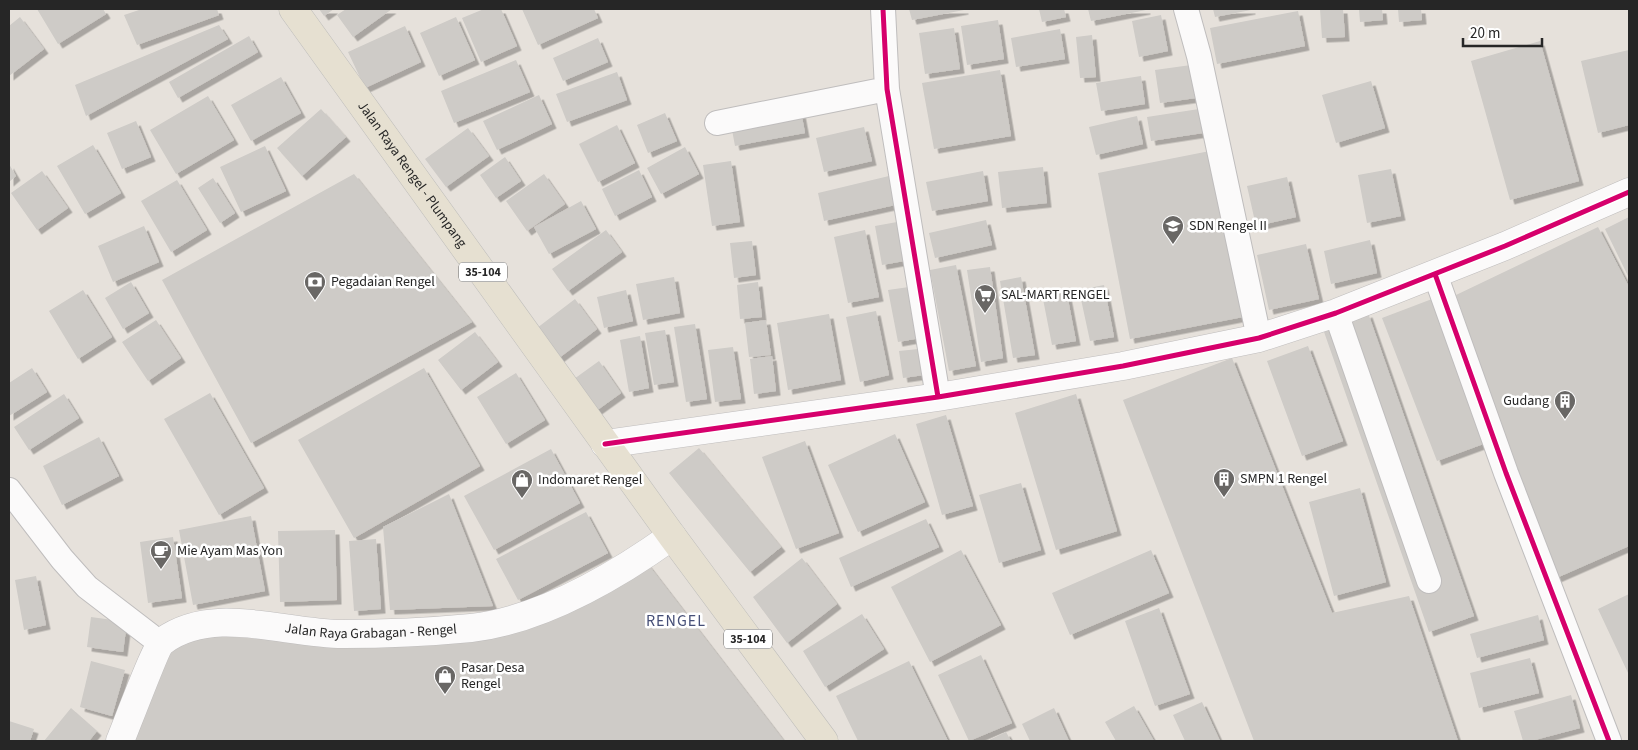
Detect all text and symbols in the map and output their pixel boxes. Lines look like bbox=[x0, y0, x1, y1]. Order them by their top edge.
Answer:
scale bar bbox=[1463, 15, 1542, 47]
text: 20 m bbox=[1470, 23, 1500, 44]
street label: Jalan Raya Rengel - Plumpang bbox=[353, 97, 472, 252]
school or university icon: SDN Rengel II bbox=[1161, 214, 1185, 245]
place label: SDN Rengel II bbox=[1189, 216, 1267, 236]
road number: 35-104 bbox=[459, 262, 507, 282]
bank icon: Pegadaian Rengel bbox=[303, 270, 327, 301]
place label: Pegadaian Rengel bbox=[331, 272, 435, 292]
supermarket icon: SAL-MART RENGEL bbox=[973, 283, 997, 314]
place label: SAL-MART RENGEL bbox=[1001, 285, 1110, 305]
building icon: Gudang bbox=[1553, 389, 1577, 420]
place label: Gudang bbox=[1503, 391, 1549, 411]
building icon: SMPN 1 Rengel bbox=[1212, 467, 1236, 498]
shop icon: Indomaret Rengel bbox=[510, 468, 534, 499]
place label: SMPN 1 Rengel bbox=[1240, 469, 1327, 489]
place label: Indomaret Rengel bbox=[538, 470, 643, 490]
cafe icon: Mie Ayam Mas Yon bbox=[149, 539, 173, 570]
place label: Mie Ayam Mas Yon bbox=[177, 541, 283, 561]
district label: RENGEL bbox=[646, 610, 706, 632]
street label: Jalan Raya Grabagan - Rengel bbox=[283, 618, 458, 644]
road number: 35-104 bbox=[724, 630, 772, 648]
place label: Pasar Desa Rengel bbox=[461, 658, 524, 694]
shop icon: Pasar Desa Rengel bbox=[433, 664, 457, 695]

